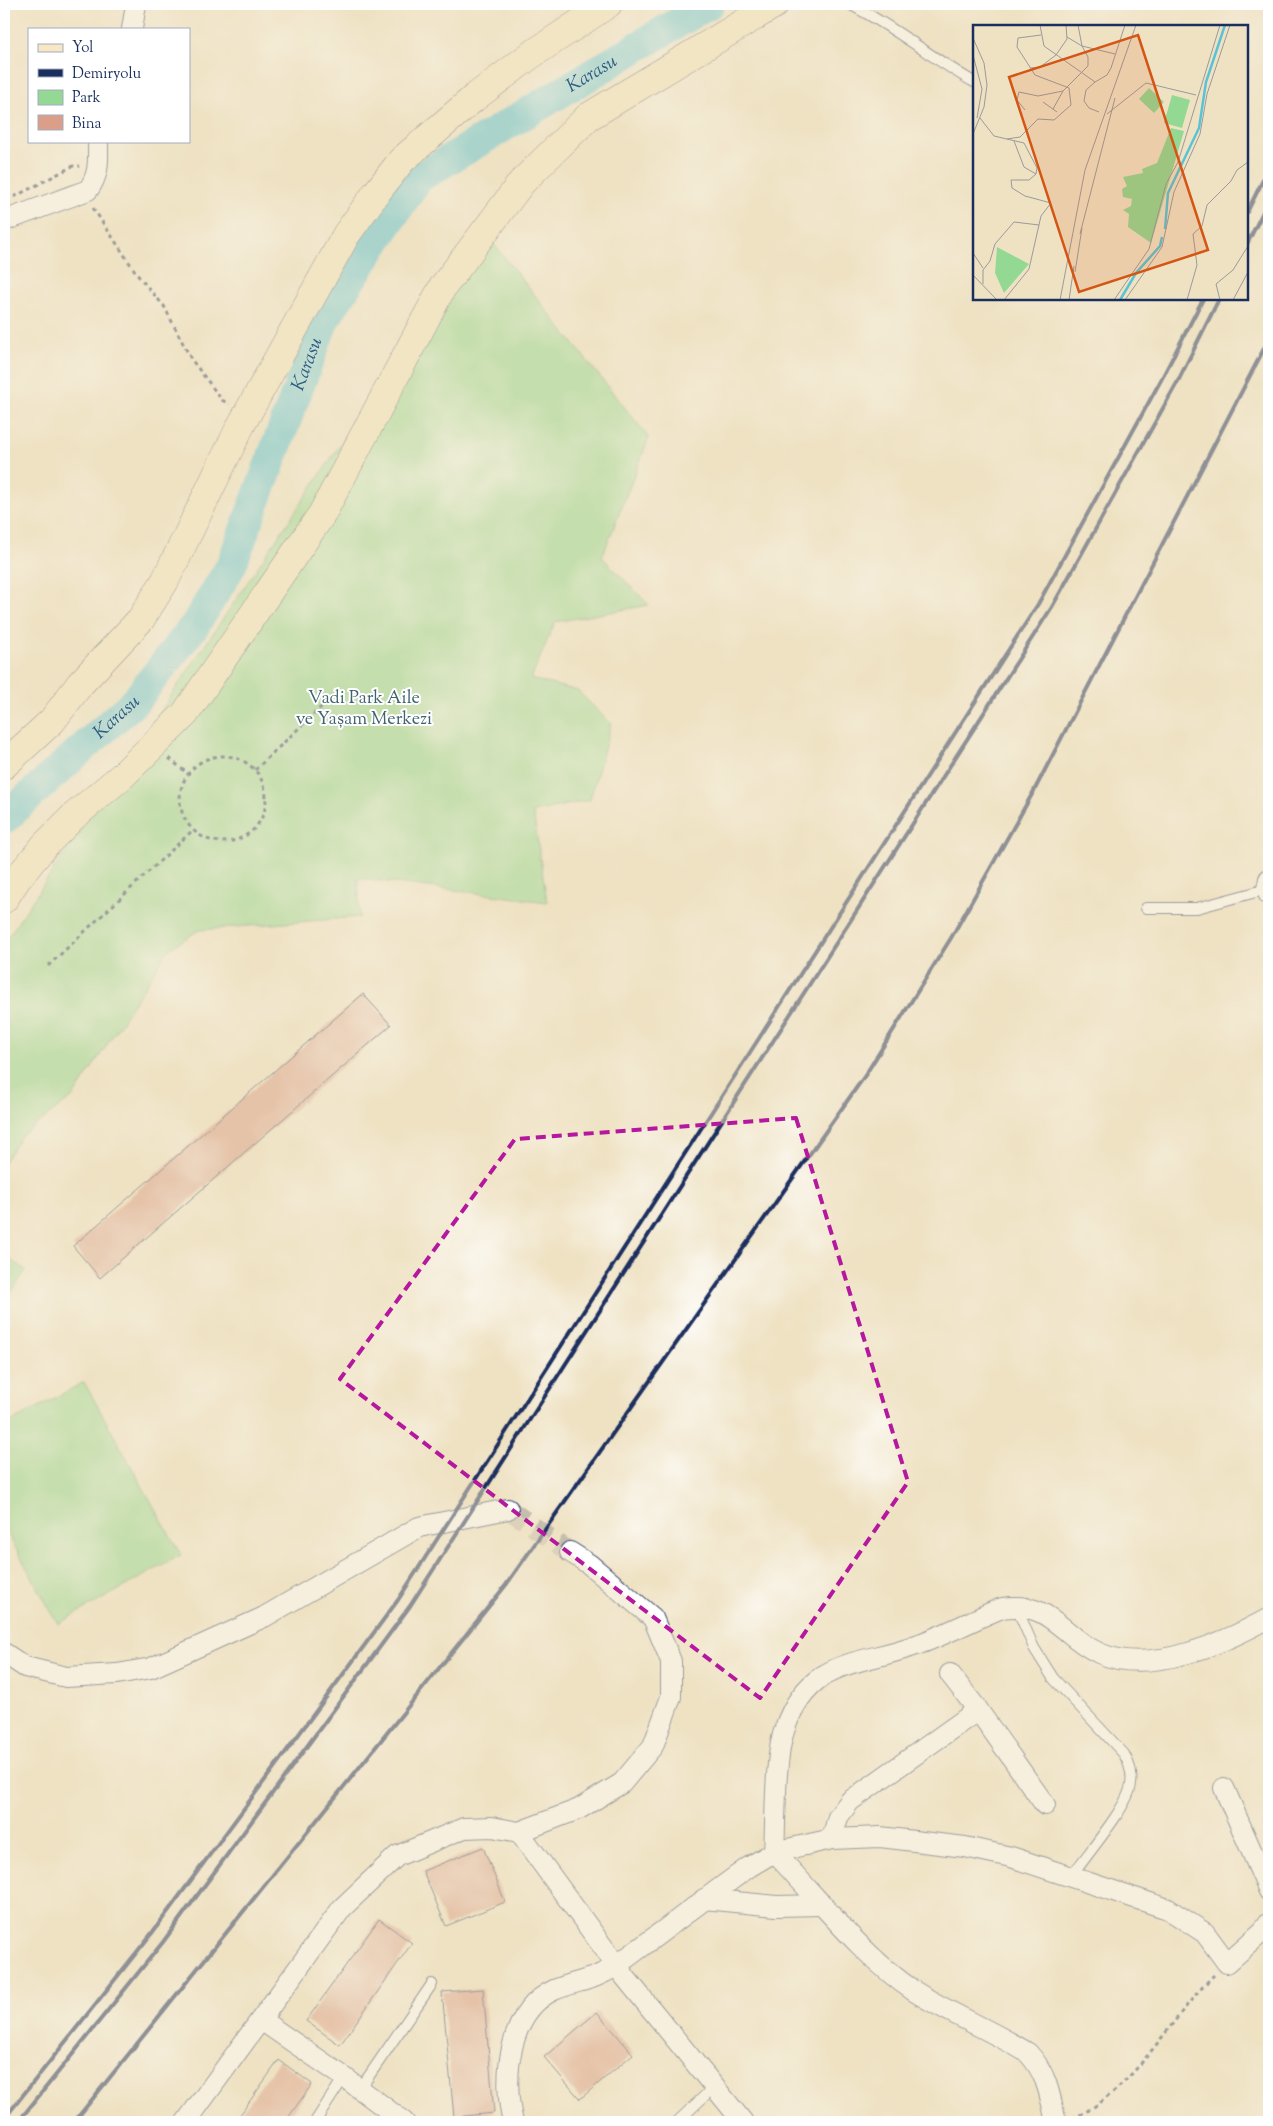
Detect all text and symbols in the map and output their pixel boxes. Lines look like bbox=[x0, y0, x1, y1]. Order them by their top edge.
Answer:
inset map bbox=[973, 25, 1248, 300]
legend bbox=[28, 28, 190, 142]
text: Yol bbox=[72, 38, 94, 59]
water label: Karasu bbox=[561, 48, 622, 100]
text: Demiryolu bbox=[72, 64, 141, 85]
text: Park bbox=[72, 88, 101, 109]
text: Bina bbox=[72, 114, 102, 135]
water label: Karasu bbox=[285, 334, 330, 395]
park label: Vadi Park Aile ve Yaşam Merkezi bbox=[296, 686, 432, 733]
water label: Karasu bbox=[87, 689, 146, 746]

